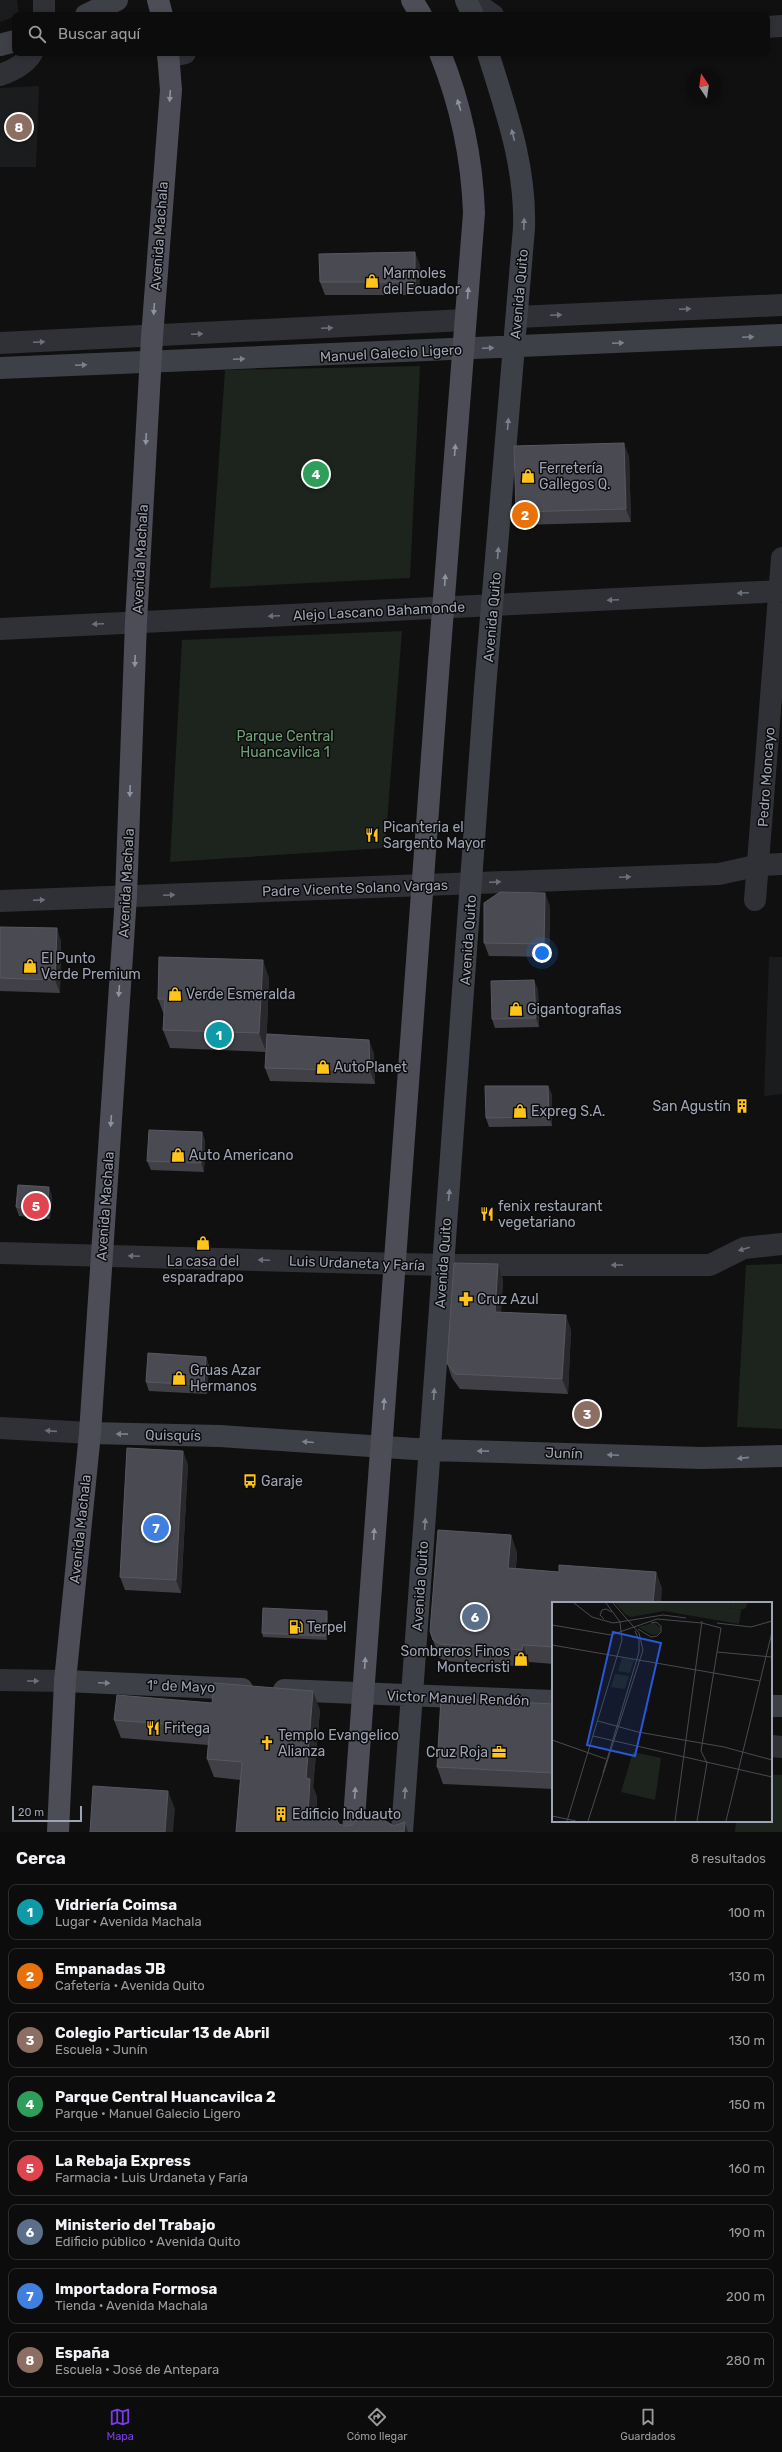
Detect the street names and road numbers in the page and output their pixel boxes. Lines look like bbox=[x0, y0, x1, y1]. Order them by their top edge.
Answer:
street label: Avenida Machala bbox=[147, 181, 172, 291]
street label: Avenida Quito bbox=[507, 248, 532, 340]
street label: Manuel Galecio Ligero bbox=[320, 341, 462, 366]
street label: Avenida Machala bbox=[129, 504, 152, 614]
street label: Avenida Quito bbox=[480, 571, 505, 663]
street label: Alejo Lascano Bahamonde bbox=[293, 598, 466, 624]
street label: Pedro Moncayo bbox=[755, 726, 778, 828]
street label: Avenida Machala bbox=[115, 828, 138, 938]
street label: Padre Vicente Solano Vargas bbox=[262, 877, 448, 900]
street label: Avenida Quito bbox=[457, 894, 480, 986]
street label: Avenida Machala bbox=[93, 1151, 118, 1261]
street label: Avenida Quito bbox=[432, 1217, 455, 1309]
street label: Luis Urdaneta y Faría bbox=[289, 1253, 425, 1274]
street label: Quisquís bbox=[145, 1427, 201, 1444]
street label: Junín bbox=[545, 1444, 583, 1463]
street label: Avenida Machala bbox=[66, 1474, 95, 1584]
street label: Avenida Quito bbox=[409, 1540, 432, 1632]
street label: 1º de Mayo bbox=[147, 1677, 215, 1696]
street label: Victor Manuel Rendón bbox=[386, 1688, 530, 1709]

